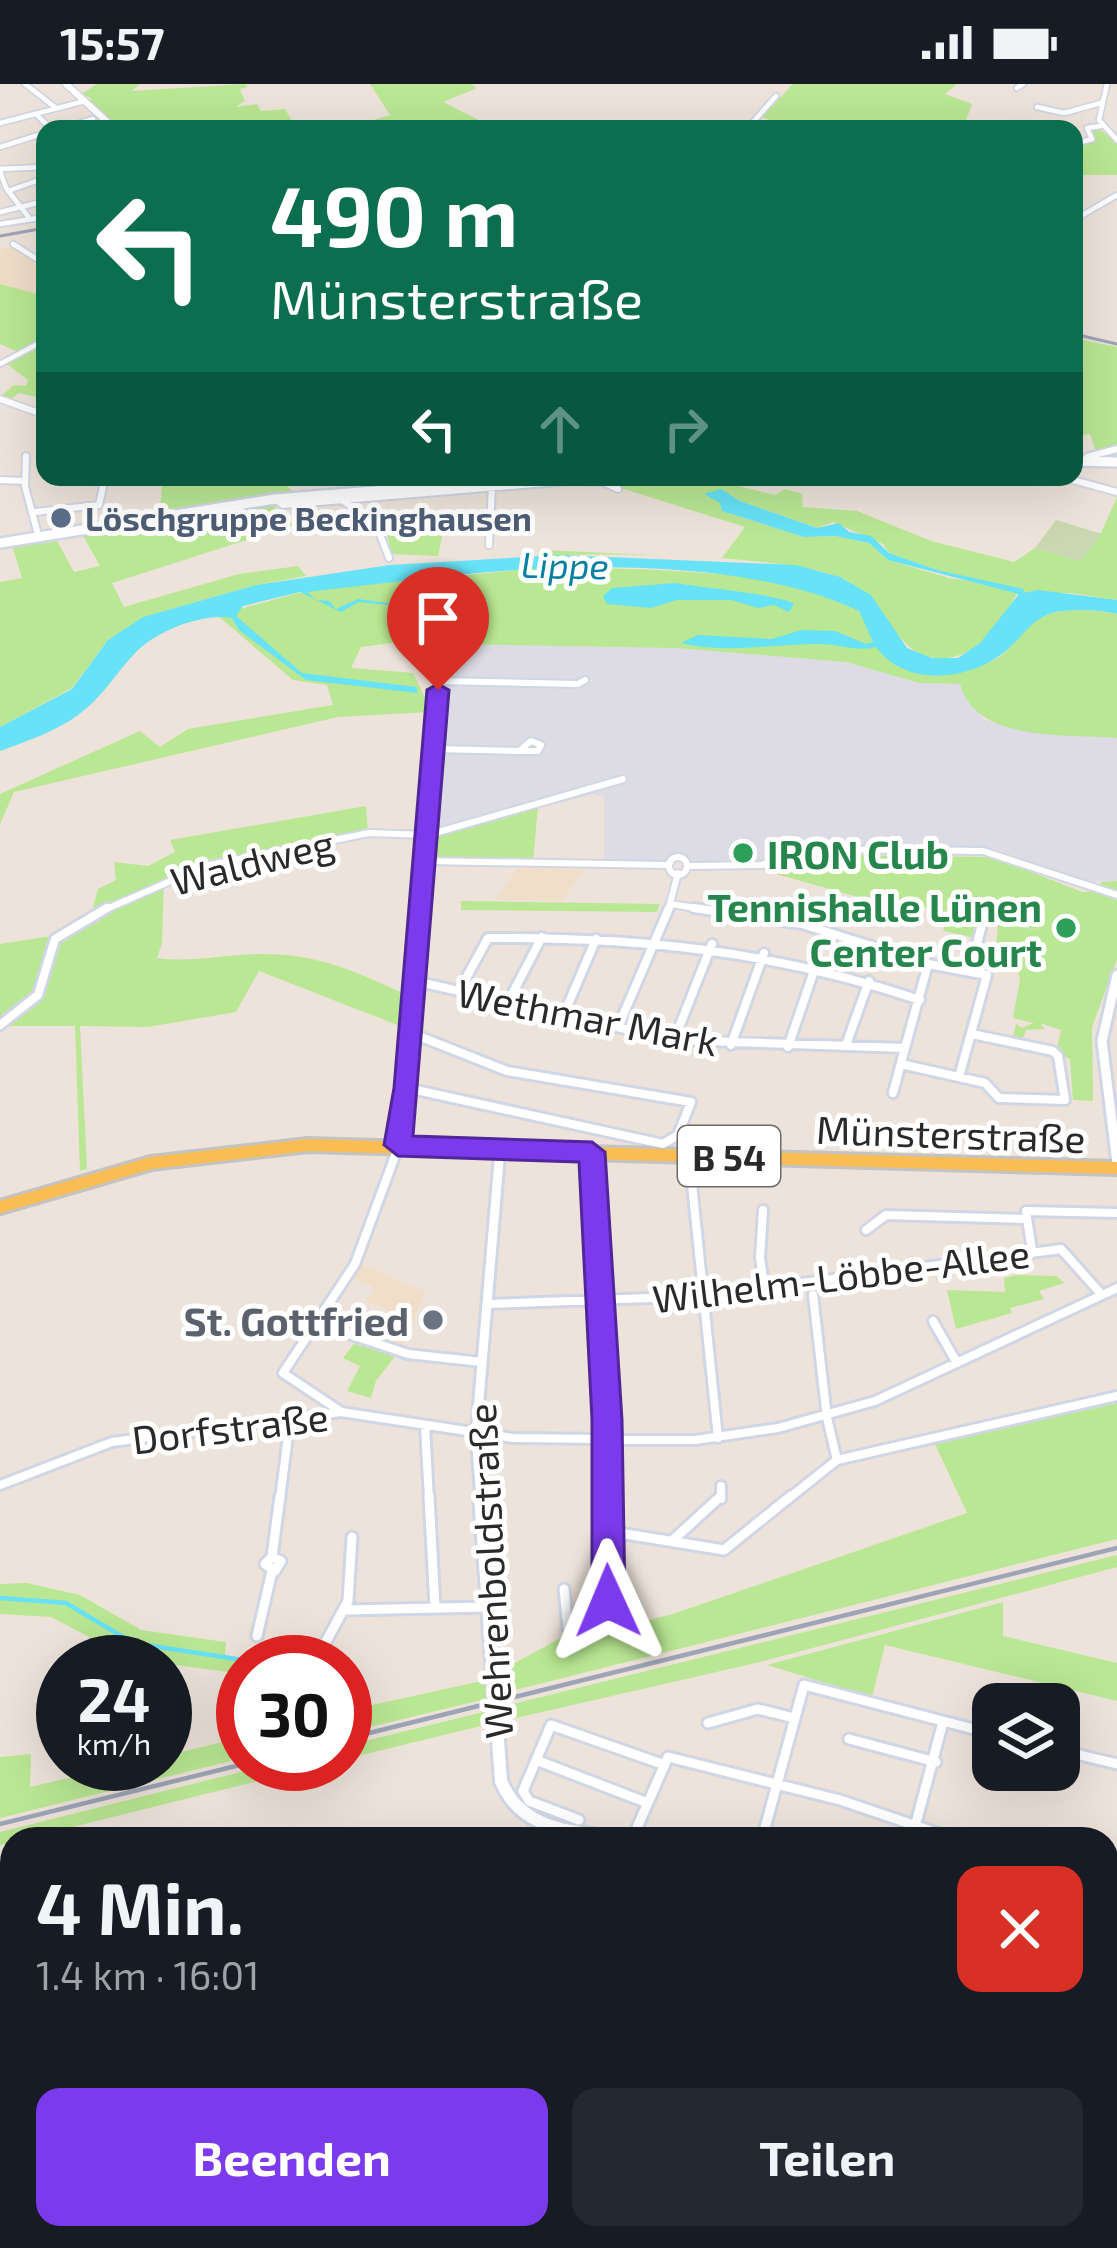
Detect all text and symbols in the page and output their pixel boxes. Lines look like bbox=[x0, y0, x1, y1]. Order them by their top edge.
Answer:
text: 15:57 bbox=[60, 15, 164, 69]
text: 490 m bbox=[270, 163, 518, 264]
icon: left bbox=[72, 168, 228, 324]
text: Münsterstraße bbox=[270, 265, 643, 330]
icon: left bbox=[401, 396, 467, 462]
icon: ahead bbox=[527, 396, 593, 462]
icon: right bbox=[653, 396, 719, 462]
place label: Löschgruppe Beckinghausen bbox=[85, 498, 532, 538]
marker: Löschgruppe Beckinghausen bbox=[48, 505, 74, 531]
water label: Lippe bbox=[521, 542, 609, 586]
pin bbox=[387, 567, 489, 690]
icon: arrive bbox=[405, 585, 471, 651]
street label: Waldweg bbox=[165, 818, 339, 904]
place label: IRON Club bbox=[767, 830, 949, 877]
marker: IRON Club bbox=[730, 840, 756, 866]
place label: Tennishalle Lünen Center Court bbox=[707, 883, 1042, 975]
marker: Tennishalle Lünen Center Court bbox=[1053, 915, 1079, 941]
street label: Wethmar Mark bbox=[453, 968, 723, 1064]
street label: Münsterstraße bbox=[816, 1105, 1086, 1161]
road number: B 54 bbox=[678, 1126, 780, 1186]
street label: Wilhelm-Löbbe-Allee bbox=[650, 1229, 1032, 1321]
place label: St. Gottfried bbox=[184, 1297, 409, 1344]
marker: St. Gottfried bbox=[420, 1307, 446, 1333]
street label: Dorfstraße bbox=[129, 1392, 331, 1462]
street label: Wehrenboldstraße bbox=[457, 1402, 521, 1740]
position arrow bbox=[545, 1538, 671, 1664]
speed limit sign: 30 bbox=[216, 1635, 372, 1791]
text: 24 bbox=[77, 1662, 151, 1734]
map controls bbox=[972, 1683, 1080, 1791]
button: layers bbox=[972, 1683, 1080, 1791]
text: km/h bbox=[77, 1725, 151, 1761]
text: 4 Min. bbox=[36, 1863, 244, 1949]
button: close bbox=[957, 1866, 1083, 1992]
text: 1.4 km · 16:01 bbox=[36, 1951, 259, 1998]
button: Beenden bbox=[36, 2088, 548, 2226]
button: Teilen bbox=[572, 2088, 1083, 2226]

